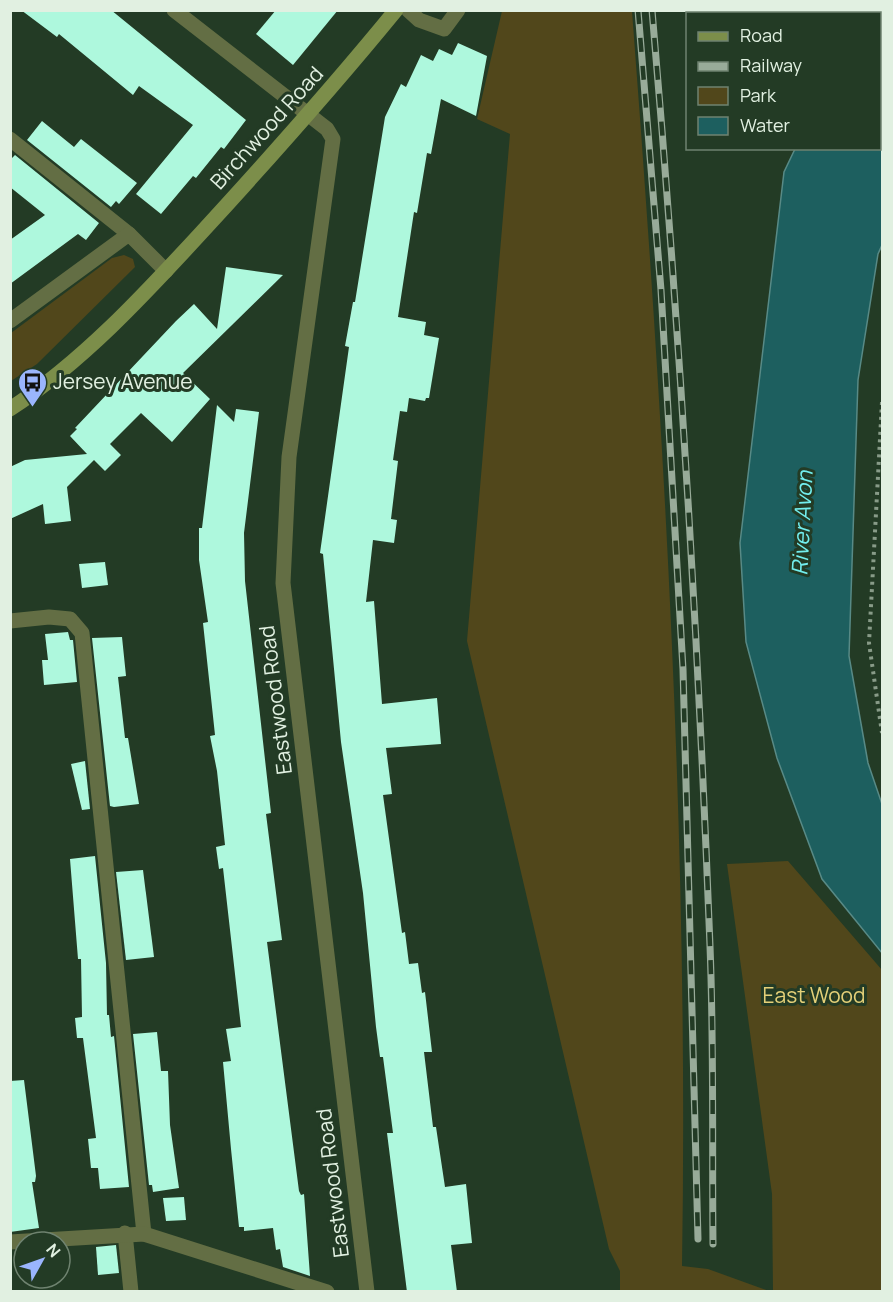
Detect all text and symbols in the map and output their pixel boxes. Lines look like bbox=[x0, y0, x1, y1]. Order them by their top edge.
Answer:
legend bbox=[686, 12, 881, 150]
text: Road bbox=[740, 23, 783, 47]
text: Railway bbox=[740, 53, 802, 77]
street label: Birchwood Road bbox=[204, 60, 329, 195]
text: Park bbox=[740, 83, 777, 107]
text: Water bbox=[740, 113, 790, 137]
bus stop icon: Jersey Avenue bbox=[16, 366, 48, 408]
place label: Jersey Avenue bbox=[53, 367, 192, 395]
water label: River Avon bbox=[784, 469, 820, 576]
street label: Eastwood Road bbox=[252, 624, 298, 776]
park label: East Wood bbox=[763, 981, 865, 1009]
street label: Eastwood Road bbox=[309, 1107, 355, 1259]
north arrow bbox=[12, 1230, 72, 1290]
text: N bbox=[41, 1239, 66, 1262]

